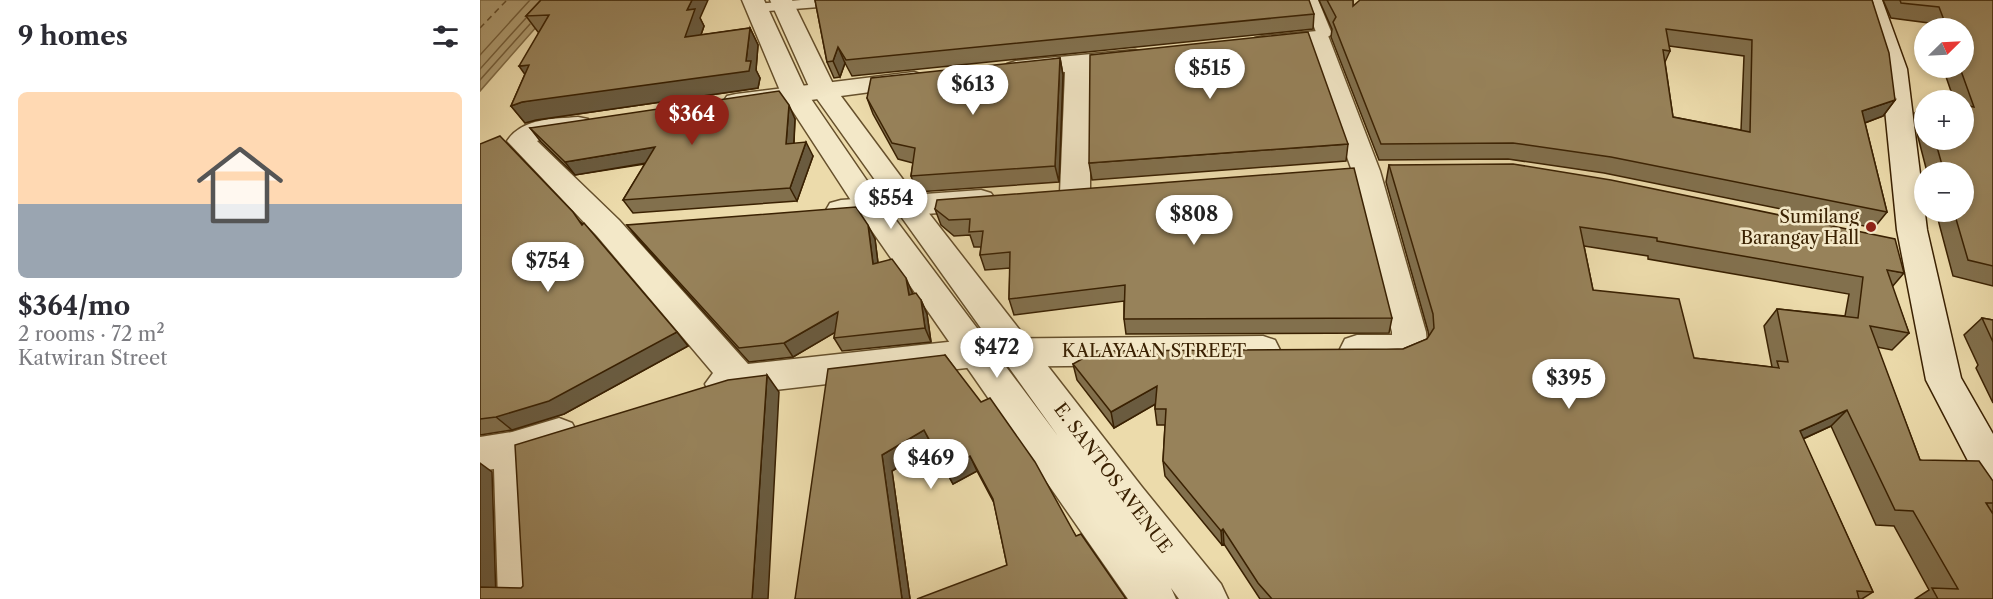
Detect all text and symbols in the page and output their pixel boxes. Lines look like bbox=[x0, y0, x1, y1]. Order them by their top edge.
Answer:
north arrow bbox=[1914, 18, 1974, 78]
map controls bbox=[1914, 18, 1974, 222]
text: 9 homes bbox=[18, 20, 128, 52]
icon: filters bbox=[429, 20, 462, 53]
pin: $515 bbox=[1174, 49, 1246, 100]
text: $515 bbox=[1189, 56, 1231, 80]
pin: $613 bbox=[937, 65, 1009, 116]
text: $613 bbox=[951, 72, 995, 96]
button: + bbox=[1914, 90, 1974, 150]
pin: $364 bbox=[656, 95, 728, 146]
text: $364 bbox=[669, 102, 715, 126]
icon: home bbox=[186, 131, 294, 239]
button: − bbox=[1914, 162, 1974, 222]
pin: $554 bbox=[855, 179, 927, 230]
text: $554 bbox=[868, 186, 914, 210]
pin: $808 bbox=[1158, 195, 1230, 246]
text: $808 bbox=[1170, 202, 1218, 226]
place label: Sumilang Barangay Hall bbox=[1740, 206, 1859, 249]
marker: Sumilang Barangay Hall bbox=[1864, 220, 1878, 234]
pin: $754 bbox=[512, 242, 584, 293]
text: $754 bbox=[526, 249, 570, 273]
text: $364/mo bbox=[18, 290, 130, 322]
text: 2 rooms · 72 m² bbox=[18, 322, 165, 346]
pin: $472 bbox=[961, 328, 1033, 379]
text: $472 bbox=[974, 335, 1020, 359]
street label: KALAYAAN STREET bbox=[1062, 340, 1247, 362]
text: Katwiran Street bbox=[18, 346, 167, 370]
pin: $395 bbox=[1533, 359, 1605, 410]
text: $395 bbox=[1546, 366, 1592, 390]
street label: E. SANTOS AVENUE bbox=[1049, 399, 1177, 557]
pin: $469 bbox=[895, 439, 967, 490]
text: $469 bbox=[908, 446, 954, 470]

